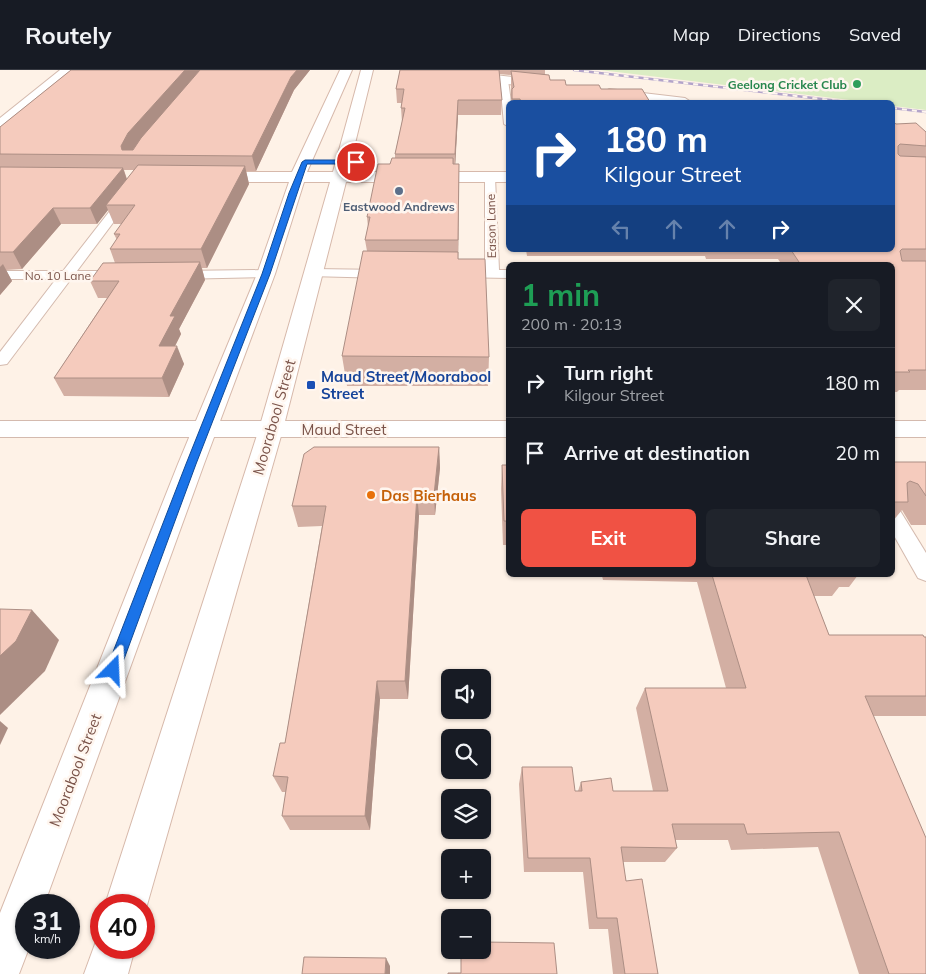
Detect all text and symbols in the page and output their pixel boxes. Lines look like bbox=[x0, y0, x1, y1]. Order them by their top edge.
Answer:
text: Routely bbox=[25, 20, 111, 50]
text: Map bbox=[673, 23, 710, 46]
text: Directions bbox=[738, 23, 821, 46]
text: Saved bbox=[849, 23, 901, 46]
place label: Geelong Cricket Club bbox=[728, 77, 847, 92]
marker: Geelong Cricket Club bbox=[851, 78, 863, 90]
text: 180 m bbox=[604, 117, 708, 161]
icon: right bbox=[521, 120, 586, 185]
pin bbox=[335, 141, 377, 183]
icon: arrive bbox=[342, 148, 370, 176]
text: Kilgour Street bbox=[604, 160, 742, 188]
marker: Eastwood Andrews bbox=[393, 185, 405, 197]
street label: Eason Lane bbox=[483, 194, 499, 258]
place label: Eastwood Andrews bbox=[343, 199, 455, 214]
icon: left bbox=[607, 215, 635, 243]
icon: ahead bbox=[660, 215, 688, 243]
icon: ahead bbox=[713, 215, 741, 243]
icon: right bbox=[766, 215, 794, 243]
street label: No. 10 Lane bbox=[25, 268, 91, 283]
text: 1 min bbox=[521, 276, 600, 314]
button: close bbox=[828, 279, 880, 331]
text: 200 m · 20:13 bbox=[521, 314, 622, 334]
street label: Moorabool Street bbox=[248, 357, 300, 477]
text: Turn right bbox=[564, 361, 653, 385]
place label: Maud Street/Moorabool Street bbox=[321, 367, 491, 403]
icon: right bbox=[521, 369, 549, 397]
text: 180 m bbox=[824, 371, 880, 395]
marker: Maud Street/Moorabool Street bbox=[305, 379, 317, 391]
text: Kilgour Street bbox=[564, 385, 664, 405]
street label: Maud Street bbox=[302, 420, 386, 439]
icon: arrive bbox=[521, 439, 549, 467]
text: Arrive at destination bbox=[564, 441, 750, 465]
text: 20 m bbox=[836, 441, 880, 465]
place label: Das Bierhaus bbox=[381, 486, 477, 505]
marker: Das Bierhaus bbox=[365, 489, 377, 501]
button: Exit bbox=[521, 509, 696, 567]
button: Share bbox=[706, 509, 880, 567]
position arrow bbox=[86, 643, 138, 695]
map controls bbox=[441, 669, 491, 959]
button: sound bbox=[441, 669, 491, 719]
street label: Moorabool Street bbox=[45, 711, 105, 829]
button: search bbox=[441, 729, 491, 779]
button: layers bbox=[441, 789, 491, 839]
button: + bbox=[441, 849, 491, 899]
speed limit sign: 40 bbox=[90, 894, 155, 959]
text: 31 bbox=[32, 905, 63, 936]
button: − bbox=[441, 909, 491, 959]
text: km/h bbox=[34, 931, 61, 946]

